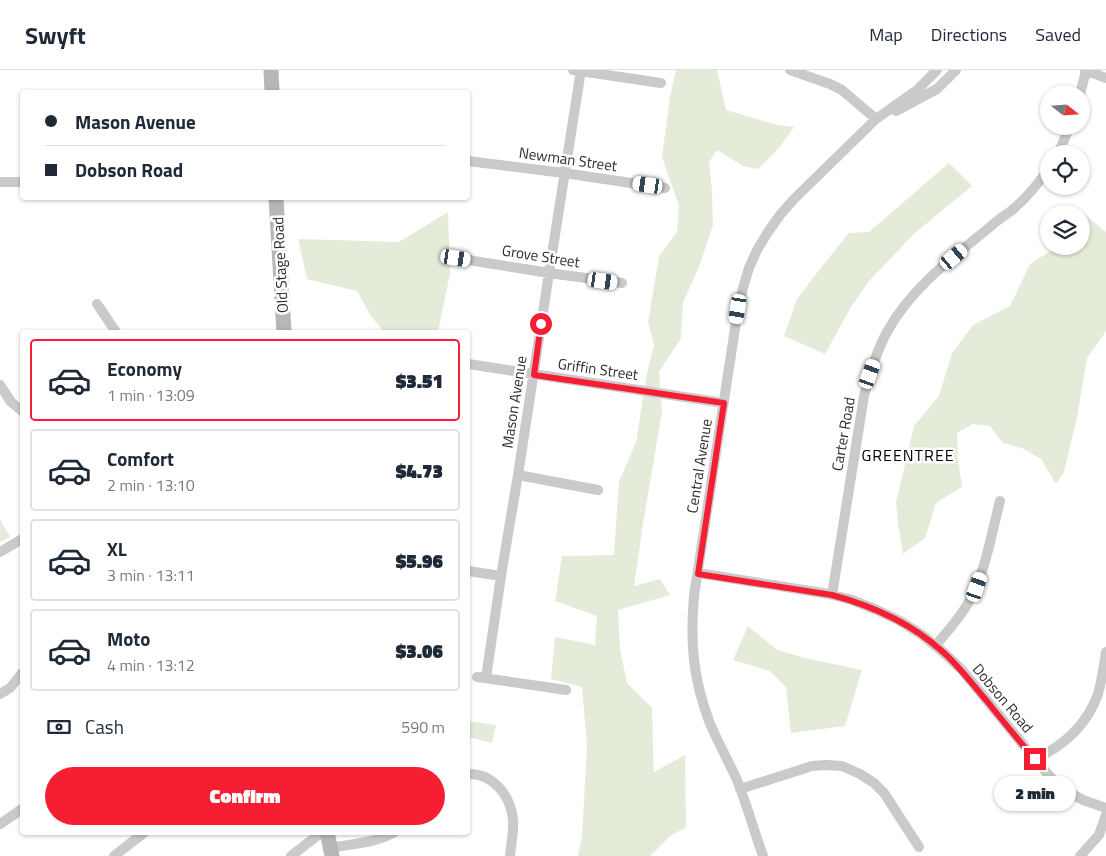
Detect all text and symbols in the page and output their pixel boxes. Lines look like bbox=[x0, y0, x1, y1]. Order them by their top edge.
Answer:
text: Swyft bbox=[25, 17, 86, 53]
text: Map bbox=[869, 21, 903, 48]
text: Directions bbox=[931, 21, 1007, 48]
text: Saved bbox=[1035, 21, 1081, 48]
north arrow bbox=[1040, 85, 1090, 135]
map controls bbox=[1040, 85, 1090, 255]
text: Mason Avenue bbox=[75, 107, 196, 136]
street label: Newman Street bbox=[517, 141, 619, 177]
button: locate bbox=[1040, 145, 1090, 195]
text: Dobson Road bbox=[75, 155, 183, 184]
car bbox=[632, 175, 663, 195]
button: layers bbox=[1040, 205, 1090, 255]
street label: Old Stage Road bbox=[266, 216, 294, 314]
street label: Grove Street bbox=[500, 238, 582, 274]
car bbox=[937, 242, 970, 272]
car bbox=[440, 248, 471, 268]
car bbox=[587, 271, 618, 291]
car bbox=[728, 293, 747, 325]
route start bbox=[530, 313, 552, 335]
street label: Griffin Street bbox=[556, 352, 640, 386]
text: Economy bbox=[107, 354, 182, 383]
street label: Mason Avenue bbox=[495, 354, 533, 450]
car bbox=[857, 357, 882, 391]
icon: car bbox=[47, 358, 92, 403]
text: $3.51 bbox=[396, 366, 443, 395]
text: 1 min · 13:09 bbox=[107, 383, 195, 407]
street label: Carter Road bbox=[825, 395, 861, 473]
street label: Central Avenue bbox=[680, 417, 718, 515]
district label: GREENTREE bbox=[861, 443, 955, 467]
text: Comfort bbox=[107, 444, 174, 473]
icon: car bbox=[47, 448, 92, 493]
text: $4.73 bbox=[396, 456, 443, 485]
text: 2 min · 13:10 bbox=[107, 473, 195, 497]
text: XL bbox=[107, 534, 127, 563]
icon: car bbox=[47, 538, 92, 583]
text: $5.96 bbox=[396, 546, 443, 575]
text: 3 min · 13:11 bbox=[107, 563, 195, 587]
car bbox=[965, 570, 988, 604]
text: Moto bbox=[107, 624, 150, 653]
icon: car bbox=[47, 628, 92, 673]
text: $3.06 bbox=[396, 636, 443, 665]
text: 4 min · 13:12 bbox=[107, 653, 195, 677]
street label: Dobson Road bbox=[967, 658, 1039, 738]
text: Cash bbox=[85, 712, 124, 741]
icon: cash bbox=[45, 713, 73, 741]
text: 590 m bbox=[401, 715, 445, 739]
route end bbox=[1024, 748, 1046, 770]
button: Confirm bbox=[45, 767, 445, 825]
callout: 2 min bbox=[994, 776, 1076, 812]
text: 2 min bbox=[1015, 781, 1055, 805]

